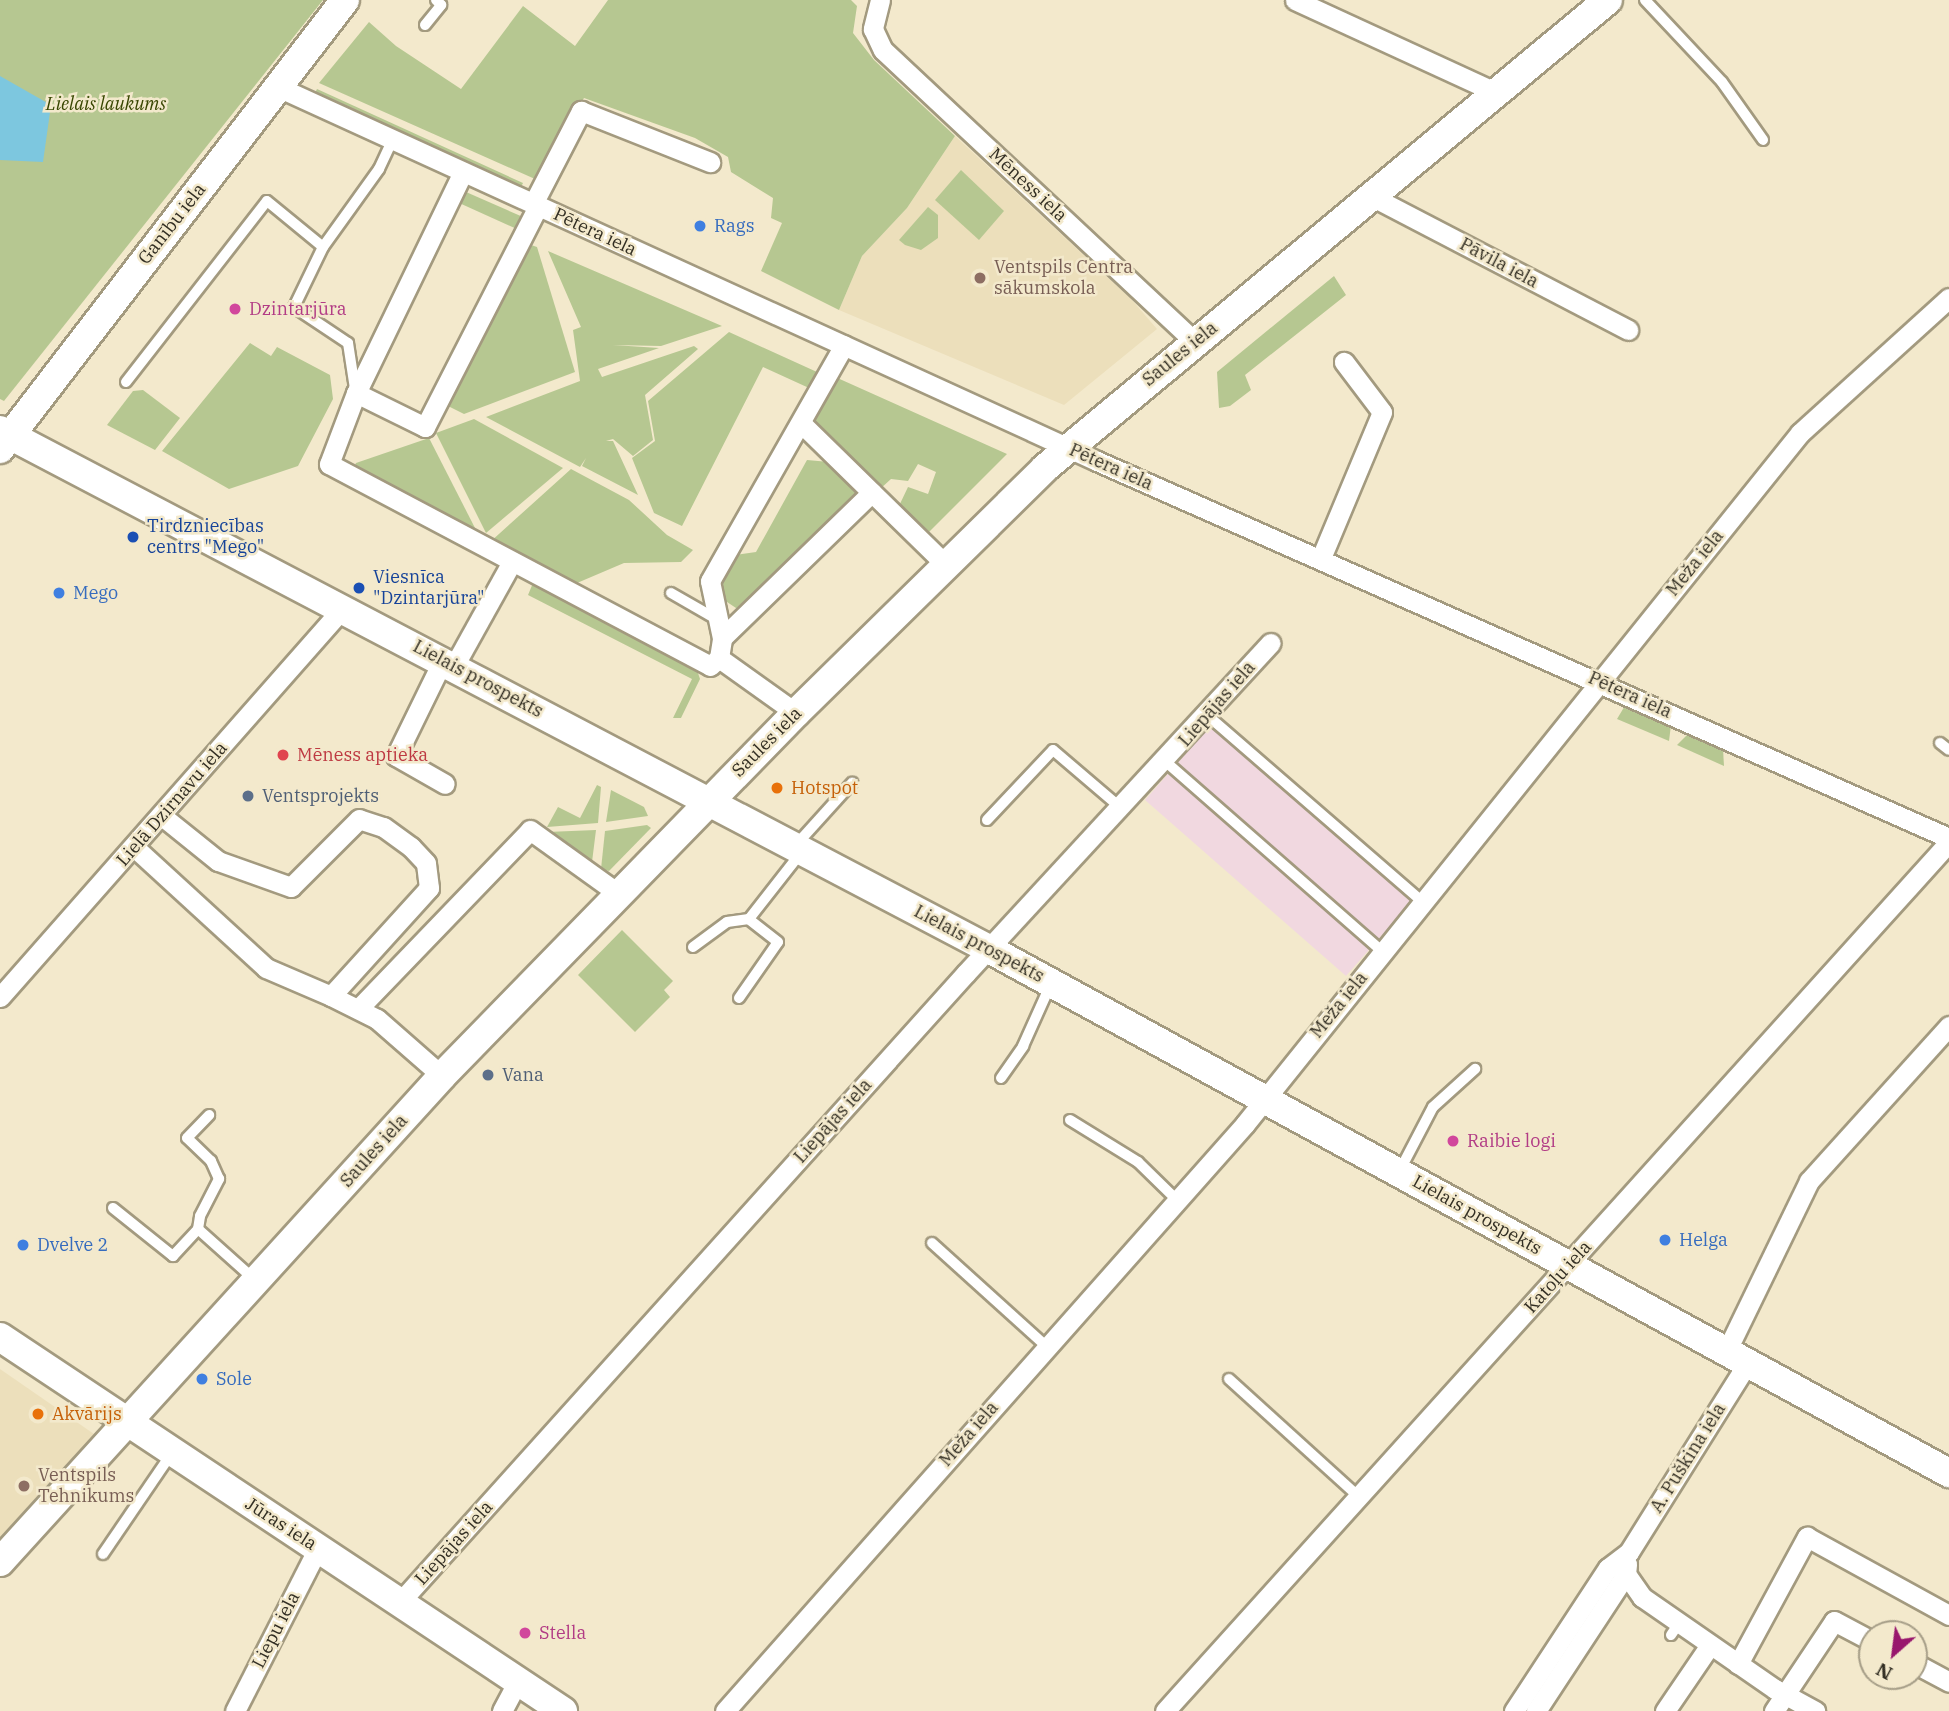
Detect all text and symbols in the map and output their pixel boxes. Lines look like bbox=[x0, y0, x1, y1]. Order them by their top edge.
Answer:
park label: Lielais laukums bbox=[46, 93, 166, 115]
street label: Mēness iela bbox=[985, 143, 1071, 227]
street label: Ganību iela bbox=[134, 179, 210, 269]
street label: Pētera iela bbox=[550, 203, 640, 261]
place label: Rags bbox=[714, 215, 754, 237]
marker: Rags bbox=[692, 218, 708, 234]
street label: Pāvila iela bbox=[1456, 233, 1542, 293]
place label: Ventspils Centra sākumskola bbox=[994, 257, 1133, 300]
marker: Ventspils Centra sākumskola bbox=[972, 270, 988, 286]
place label: Dzintarjūra bbox=[249, 298, 347, 320]
marker: Dzintarjūra bbox=[227, 301, 243, 317]
street label: Saules iela bbox=[1138, 317, 1222, 391]
street label: Pētera iela bbox=[1066, 439, 1156, 495]
place label: Tirdzniecības centrs "Mego" bbox=[147, 516, 264, 558]
street label: Meža iela bbox=[1662, 526, 1728, 600]
marker: Tirdzniecības centrs "Mego" bbox=[125, 529, 141, 545]
place label: Viesnīca "Dzintarjūra" bbox=[373, 567, 485, 610]
marker: Viesnīca "Dzintarjūra" bbox=[351, 580, 367, 596]
place label: Mego bbox=[73, 582, 118, 604]
marker: Mego bbox=[51, 585, 67, 601]
street label: Lielais prospekts bbox=[409, 636, 547, 722]
street label: Liepājas iela bbox=[1174, 657, 1260, 751]
street label: Pētera iela bbox=[1585, 667, 1675, 723]
street label: Saules iela bbox=[728, 703, 806, 781]
street label: Lielā Dzirnavu iela bbox=[112, 737, 232, 871]
place label: Mēness aptieka bbox=[297, 744, 428, 766]
marker: Mēness aptieka bbox=[275, 747, 291, 763]
place label: Hotspot bbox=[791, 777, 858, 799]
marker: Hotspot bbox=[769, 780, 785, 796]
place label: Ventsprojekts bbox=[262, 785, 379, 807]
marker: Ventsprojekts bbox=[240, 788, 256, 804]
street label: Lielais prospekts bbox=[910, 901, 1048, 987]
street label: Meža iela bbox=[1306, 968, 1372, 1042]
place label: Vana bbox=[502, 1064, 544, 1086]
marker: Vana bbox=[480, 1067, 496, 1083]
street label: Liepājas iela bbox=[790, 1074, 876, 1168]
street label: Saules iela bbox=[336, 1110, 412, 1192]
place label: Raibie logi bbox=[1467, 1130, 1556, 1152]
marker: Raibie logi bbox=[1445, 1133, 1461, 1149]
street label: Lielais prospekts bbox=[1409, 1171, 1545, 1259]
place label: Helga bbox=[1679, 1229, 1728, 1251]
marker: Helga bbox=[1657, 1232, 1673, 1248]
place label: Dvelve 2 bbox=[37, 1234, 108, 1256]
street label: Katoļu iela bbox=[1520, 1236, 1596, 1318]
marker: Dvelve 2 bbox=[15, 1237, 31, 1253]
place label: Sole bbox=[216, 1368, 252, 1390]
marker: Sole bbox=[194, 1371, 210, 1387]
street label: Meža iela bbox=[935, 1397, 1003, 1471]
street label: A. Puškina iela bbox=[1646, 1399, 1730, 1517]
place label: Akvārijs bbox=[52, 1403, 122, 1425]
marker: Akvārijs bbox=[30, 1406, 46, 1422]
place label: Ventspils Tehnikums bbox=[38, 1465, 134, 1508]
marker: Ventspils Tehnikums bbox=[16, 1478, 32, 1494]
street label: Jūras iela bbox=[241, 1493, 321, 1555]
street label: Liepājas iela bbox=[411, 1496, 497, 1590]
street label: Liepu iela bbox=[248, 1588, 304, 1672]
north arrow bbox=[1858, 1620, 1928, 1690]
place label: Stella bbox=[539, 1622, 586, 1644]
marker: Stella bbox=[517, 1625, 533, 1641]
text: N bbox=[1872, 1658, 1896, 1686]

